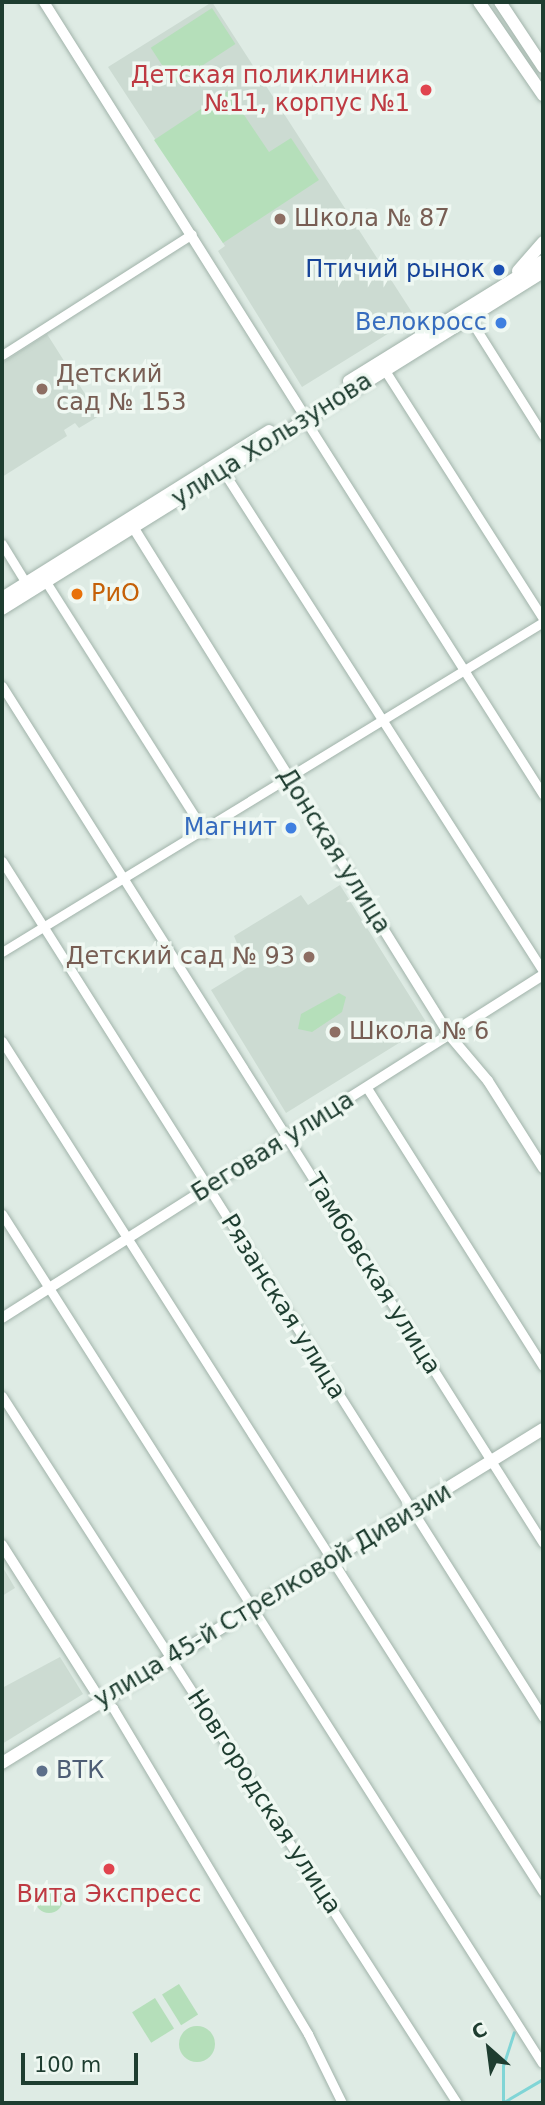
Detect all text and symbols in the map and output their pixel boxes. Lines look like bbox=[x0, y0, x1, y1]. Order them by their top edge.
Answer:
place label: Детская поликлиника №11, корпус №1 bbox=[131, 62, 410, 118]
marker: Детская поликлиника №11, корпус №1 bbox=[416, 80, 436, 100]
place label: Школа № 87 bbox=[294, 205, 450, 233]
marker: Школа № 87 bbox=[272, 211, 288, 227]
place label: Птичий рынок bbox=[305, 256, 485, 284]
marker: Птичий рынок bbox=[491, 262, 507, 278]
place label: Велокросс bbox=[355, 309, 487, 337]
marker: Велокросс bbox=[493, 315, 509, 331]
place label: Детский сад № 153 bbox=[56, 361, 187, 417]
street label: улица Хользунова bbox=[167, 367, 377, 513]
marker: Детский сад № 153 bbox=[34, 381, 50, 397]
place label: РиО bbox=[91, 580, 140, 608]
marker: РиО bbox=[69, 586, 85, 602]
street label: Донская улица bbox=[272, 763, 396, 939]
place label: Магнит bbox=[184, 814, 277, 842]
marker: Магнит bbox=[283, 820, 299, 836]
place label: Детский сад № 93 bbox=[66, 943, 295, 971]
marker: Детский сад № 93 bbox=[301, 949, 317, 965]
place label: Школа № 6 bbox=[349, 1018, 489, 1046]
marker: Школа № 6 bbox=[327, 1024, 343, 1040]
street label: Беговая улица bbox=[187, 1086, 359, 1208]
street label: Тамбовская улица bbox=[299, 1168, 447, 1380]
street label: Рязанская улица bbox=[214, 1209, 352, 1405]
street label: улица 45-й Стрелковой Дивизии bbox=[89, 1478, 457, 1714]
street label: Новгородская улица bbox=[181, 1685, 347, 1919]
place label: ВТК bbox=[56, 1757, 104, 1785]
marker: ВТК bbox=[34, 1763, 50, 1779]
marker: Вита Экспресс bbox=[101, 1861, 117, 1877]
place label: Вита Экспресс bbox=[17, 1881, 201, 1909]
north arrow bbox=[454, 2014, 524, 2084]
text: С bbox=[468, 2017, 490, 2043]
scale bar bbox=[24, 2038, 142, 2082]
text: 100 m bbox=[34, 2053, 101, 2077]

